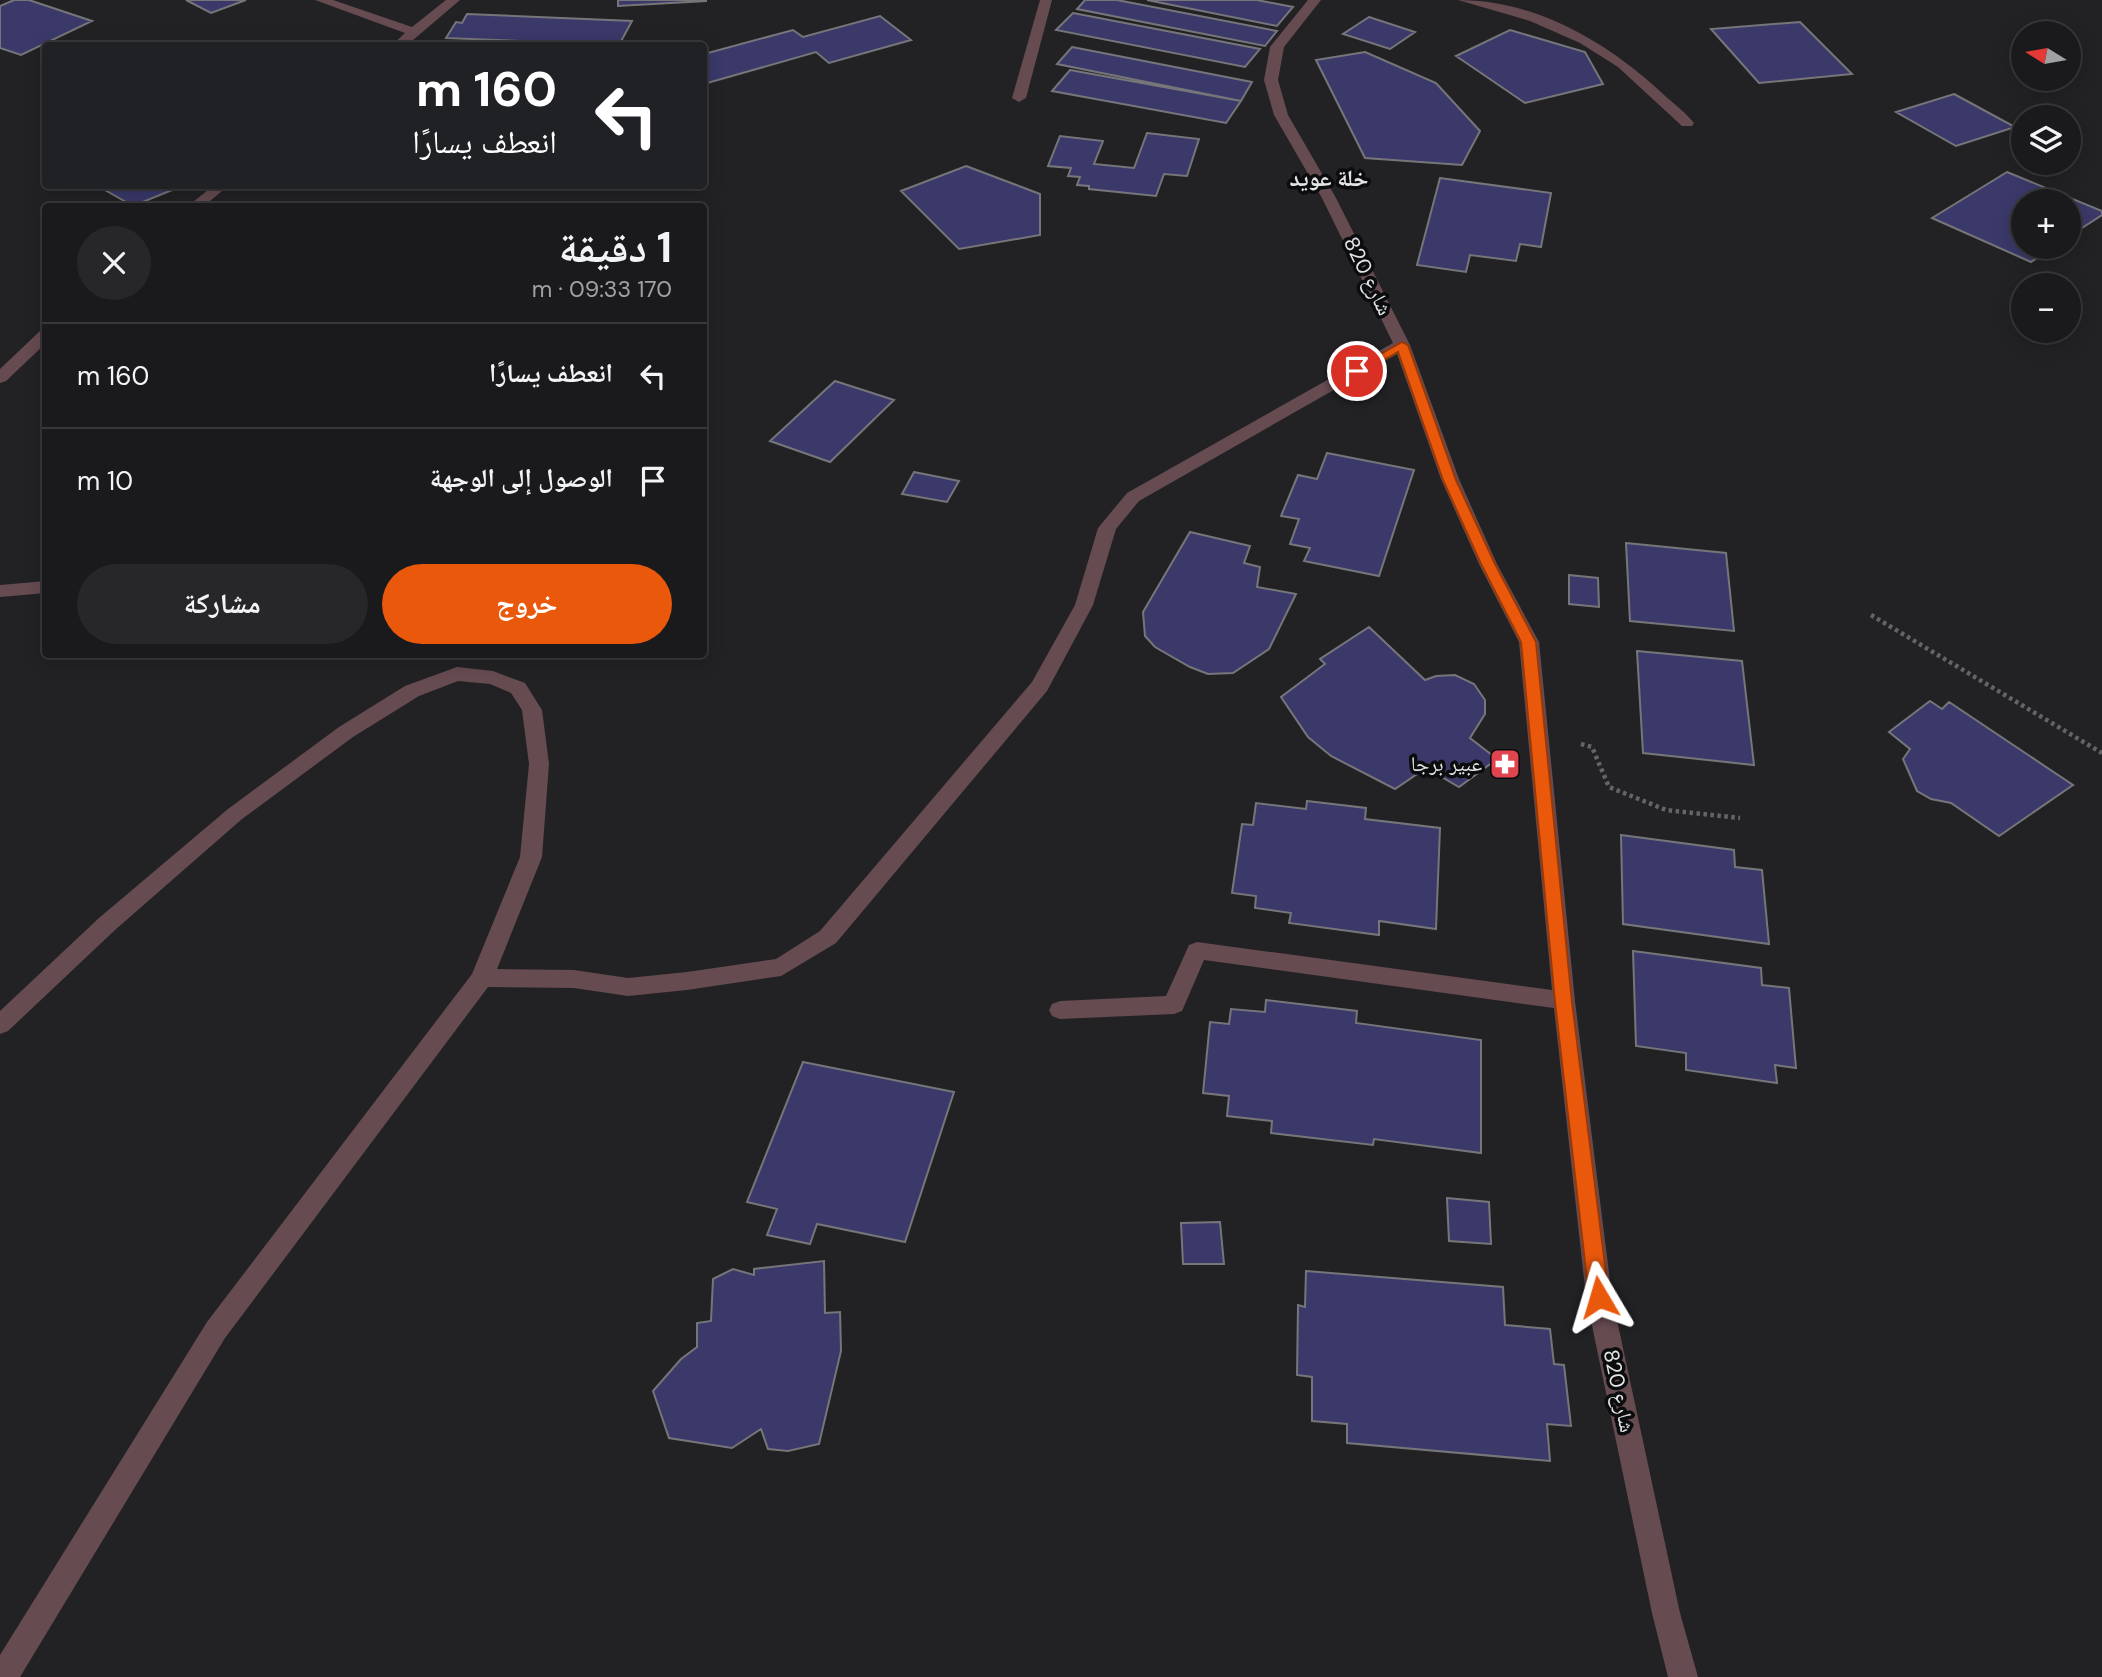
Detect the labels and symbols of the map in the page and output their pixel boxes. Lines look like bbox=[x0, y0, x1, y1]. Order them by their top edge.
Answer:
north arrow bbox=[2011, 21, 2081, 91]
district label: خلة عويد bbox=[1290, 163, 1368, 193]
street label: شارع 820 bbox=[1337, 232, 1399, 320]
pin bbox=[1327, 341, 1387, 401]
pharmacy icon: عبير برجا bbox=[1488, 747, 1522, 781]
place label: عبير برجا bbox=[1411, 750, 1482, 778]
position arrow bbox=[1562, 1260, 1636, 1334]
street label: شارع 820 bbox=[1597, 1347, 1641, 1435]

